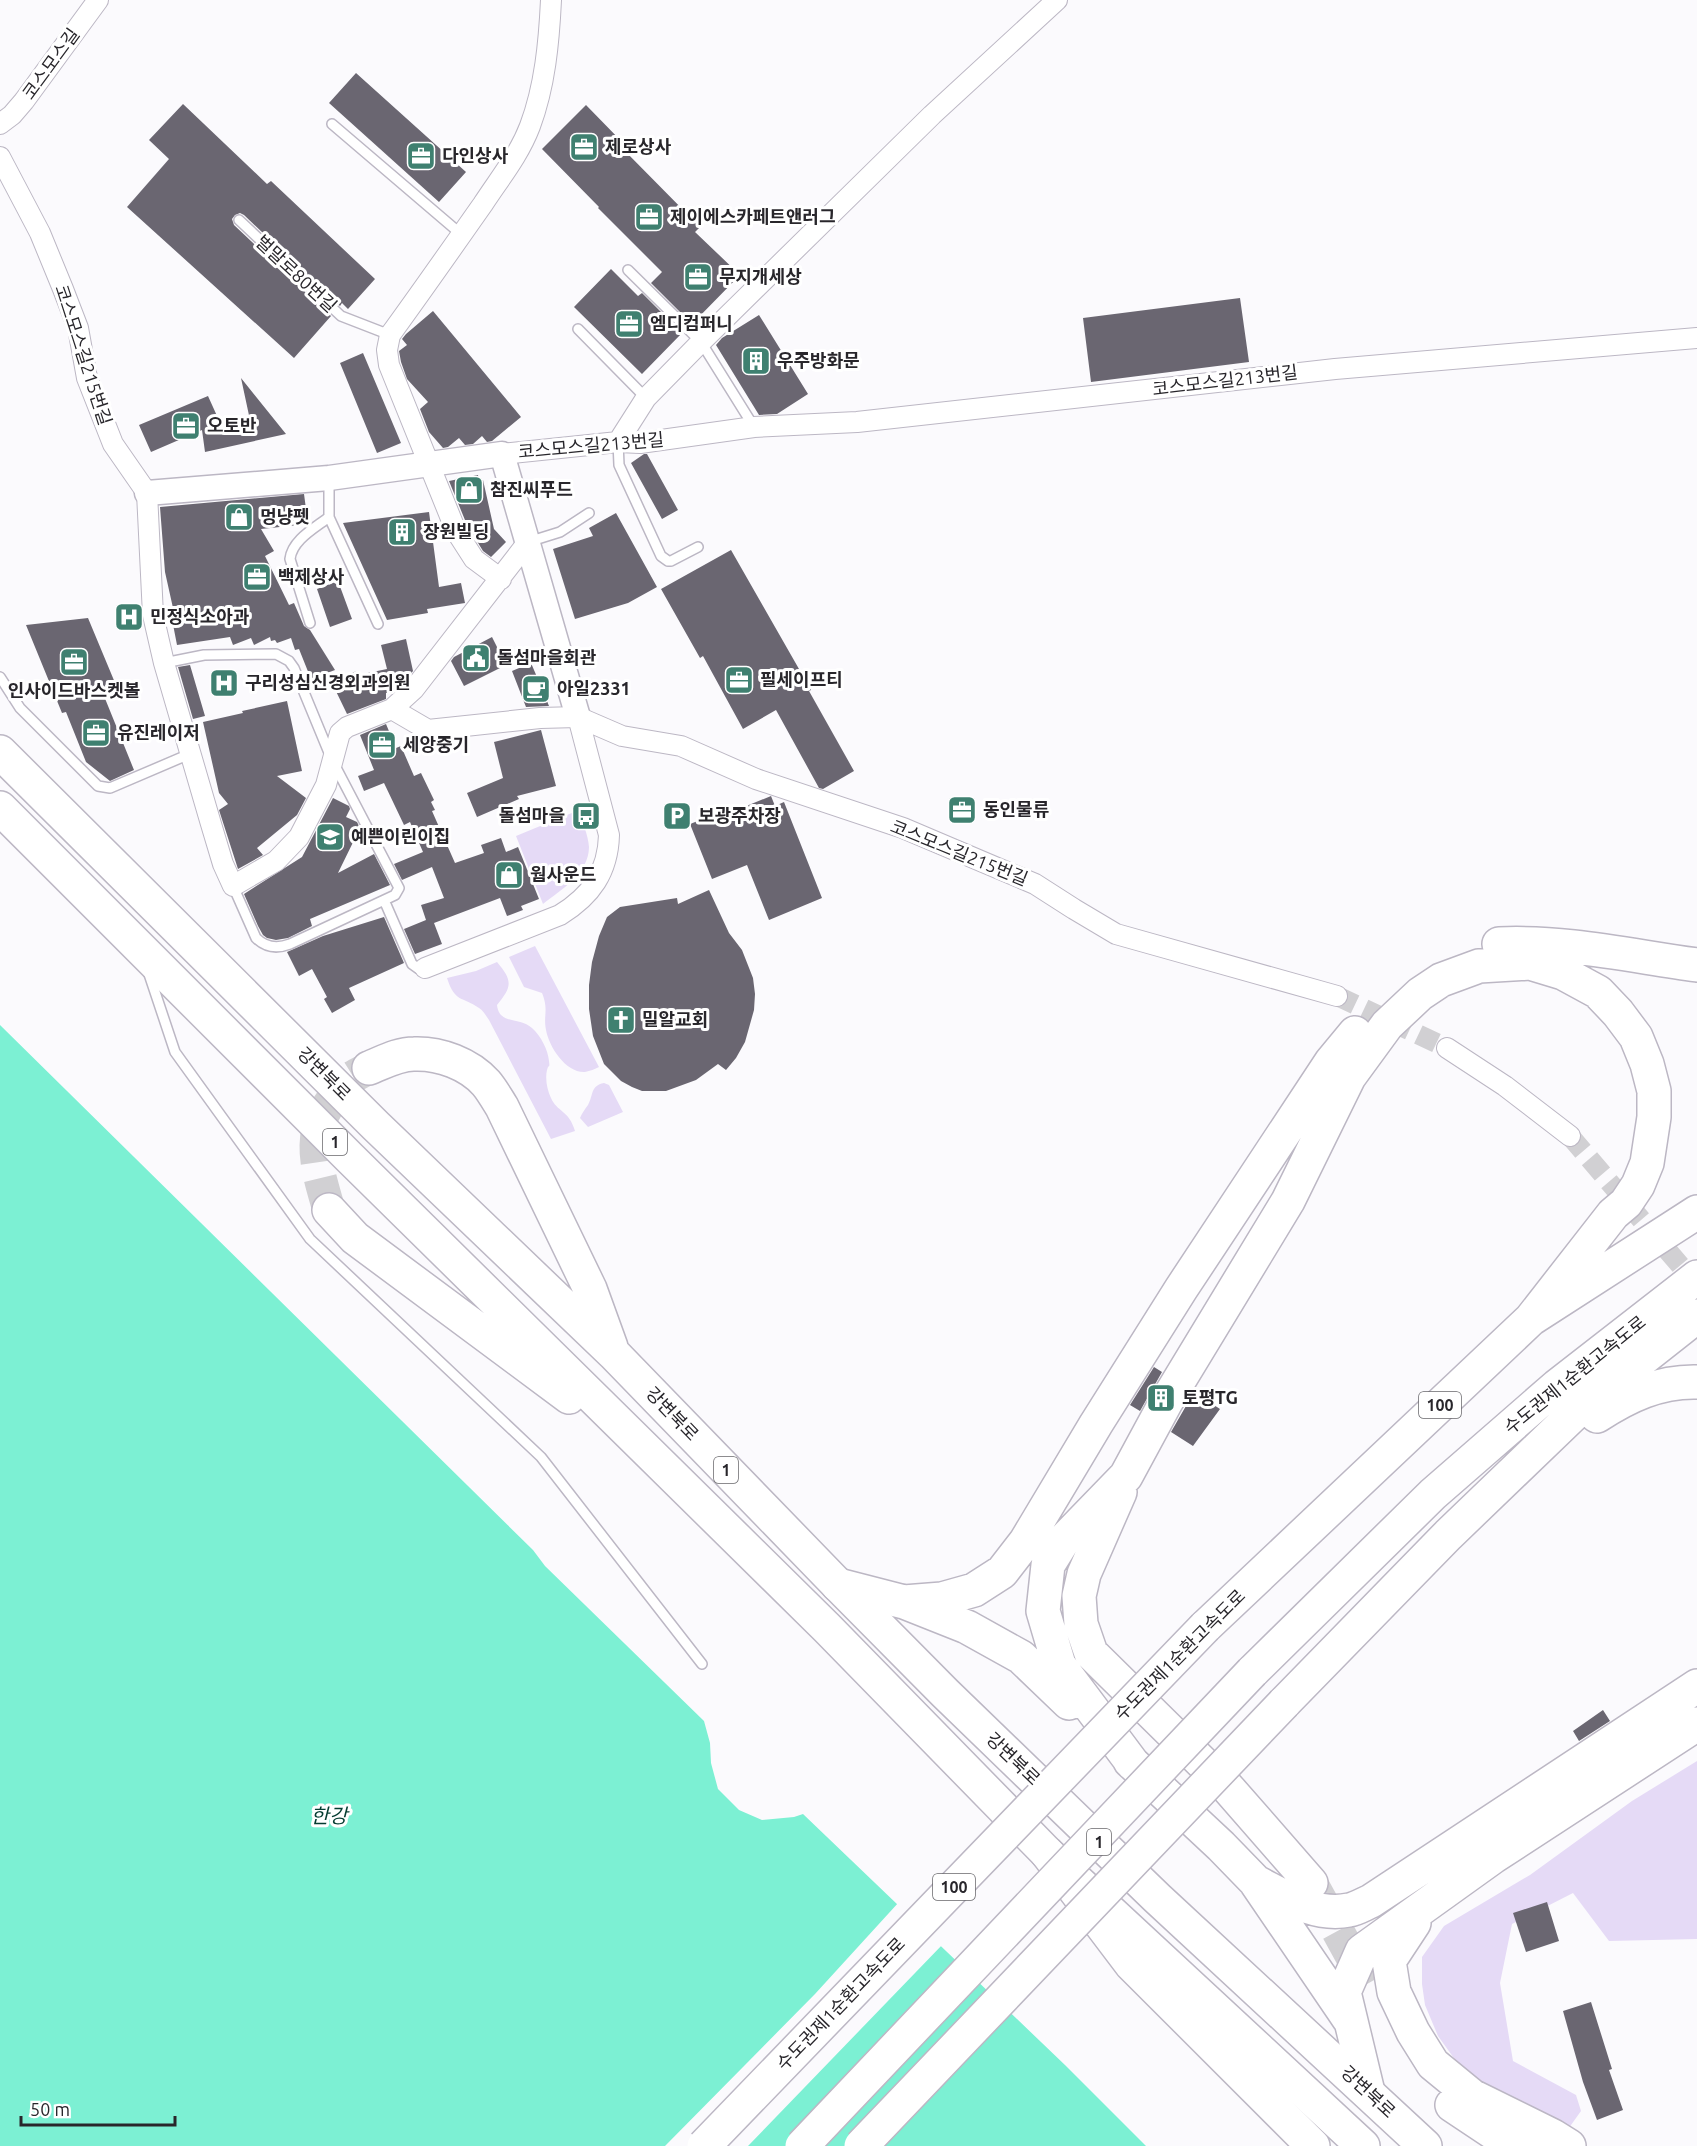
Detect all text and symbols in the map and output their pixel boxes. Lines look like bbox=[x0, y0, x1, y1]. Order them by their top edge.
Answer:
street label: 코스모스길 bbox=[18, 24, 83, 103]
office icon: 제로상사 bbox=[568, 131, 600, 163]
place label: 제로상사 bbox=[605, 136, 672, 156]
office icon: 다인상사 bbox=[405, 140, 437, 172]
place label: 다인상사 bbox=[442, 145, 509, 165]
office icon: 제이에스카페트앤러그 bbox=[633, 201, 665, 233]
place label: 제이에스카페트앤러그 bbox=[670, 206, 836, 226]
street label: 벌말로80번길 bbox=[252, 231, 341, 316]
office icon: 무지개세상 bbox=[682, 261, 714, 293]
place label: 무지개세상 bbox=[719, 266, 802, 286]
street label: 코스모스길215번길 bbox=[52, 282, 116, 427]
office icon: 엠디컴퍼니 bbox=[613, 308, 645, 340]
place label: 엠디컴퍼니 bbox=[650, 313, 733, 333]
building icon: 우주방화문 bbox=[740, 345, 772, 377]
place label: 우주방화문 bbox=[777, 350, 860, 370]
street label: 코스모스길213번길 bbox=[1151, 361, 1299, 399]
office icon: 오토반 bbox=[170, 410, 202, 442]
place label: 오토반 bbox=[207, 415, 257, 435]
street label: 코스모스길213번길 bbox=[517, 429, 665, 461]
shop icon: 참진씨푸드 bbox=[453, 474, 485, 506]
place label: 참진씨푸드 bbox=[490, 479, 573, 499]
shop icon: 멍냥펫 bbox=[223, 501, 255, 533]
place label: 멍냥펫 bbox=[260, 506, 310, 526]
building icon: 장원빌딩 bbox=[386, 516, 418, 548]
place label: 장원빌딩 bbox=[423, 521, 489, 541]
office icon: 백제상사 bbox=[241, 561, 273, 593]
place label: 백제상사 bbox=[278, 566, 345, 586]
hospital icon: 민정식소아과 bbox=[113, 601, 145, 633]
place label: 민정식소아과 bbox=[150, 606, 250, 626]
public building icon: 돌섬마을회관 bbox=[460, 642, 492, 674]
office icon: 인사이드바스켓볼 bbox=[58, 646, 90, 678]
place label: 돌섬마을회관 bbox=[497, 647, 597, 667]
office icon: 필세이프티 bbox=[723, 664, 755, 696]
hospital icon: 구리성심신경외과의원 bbox=[208, 667, 240, 699]
place label: 필세이프티 bbox=[760, 669, 843, 689]
place label: 구리성심신경외과의원 bbox=[245, 672, 411, 692]
cafe icon: 아일2331 bbox=[520, 673, 552, 705]
place label: 아일2331 bbox=[557, 678, 631, 698]
place label: 인사이드바스켓볼 bbox=[8, 680, 140, 700]
office icon: 유진레이저 bbox=[80, 717, 112, 749]
place label: 유진레이저 bbox=[117, 722, 200, 742]
office icon: 세앙중기 bbox=[366, 729, 398, 761]
place label: 세앙중기 bbox=[403, 734, 469, 754]
office icon: 동인물류 bbox=[946, 794, 978, 826]
place label: 동인물류 bbox=[983, 799, 1049, 819]
bus stop icon: 돌섬마을 bbox=[570, 800, 602, 832]
parking icon: 보광주차장 bbox=[661, 800, 693, 832]
place label: 돌섬마을 bbox=[499, 805, 565, 825]
place label: 보광주차장 bbox=[698, 805, 781, 825]
street label: 코스모스길215번길 bbox=[888, 815, 1031, 889]
school or university icon: 예쁜이린이집 bbox=[314, 821, 346, 853]
place label: 예쁜이린이집 bbox=[351, 826, 450, 846]
shop icon: 웜사운드 bbox=[493, 859, 525, 891]
place label: 웜사운드 bbox=[530, 864, 596, 884]
church icon: 밀알교회 bbox=[605, 1004, 637, 1036]
place label: 밀알교회 bbox=[642, 1009, 708, 1029]
street label: 강변북로 bbox=[294, 1043, 355, 1104]
road number: 1 bbox=[323, 1129, 347, 1155]
street label: 수도권제1순환고속도로 bbox=[1500, 1311, 1649, 1437]
building icon: 토평TG bbox=[1145, 1382, 1177, 1414]
street label: 강변북로 bbox=[643, 1383, 703, 1444]
place label: 토평TG bbox=[1182, 1387, 1238, 1407]
road number: 100 bbox=[1419, 1392, 1461, 1418]
road number: 1 bbox=[714, 1457, 738, 1483]
street label: 수도권제1순환고속도로 bbox=[1110, 1585, 1249, 1724]
street label: 강변북로 bbox=[983, 1728, 1044, 1788]
water label: 한강 bbox=[311, 1804, 350, 1827]
road number: 1 bbox=[1087, 1829, 1111, 1855]
road number: 100 bbox=[933, 1874, 975, 1900]
street label: 수도권제1순환고속도로 bbox=[772, 1933, 909, 2073]
street label: 강변북로 bbox=[1338, 2061, 1400, 2121]
scale bar bbox=[21, 2089, 176, 2127]
text: 50 m bbox=[30, 2099, 70, 2119]

